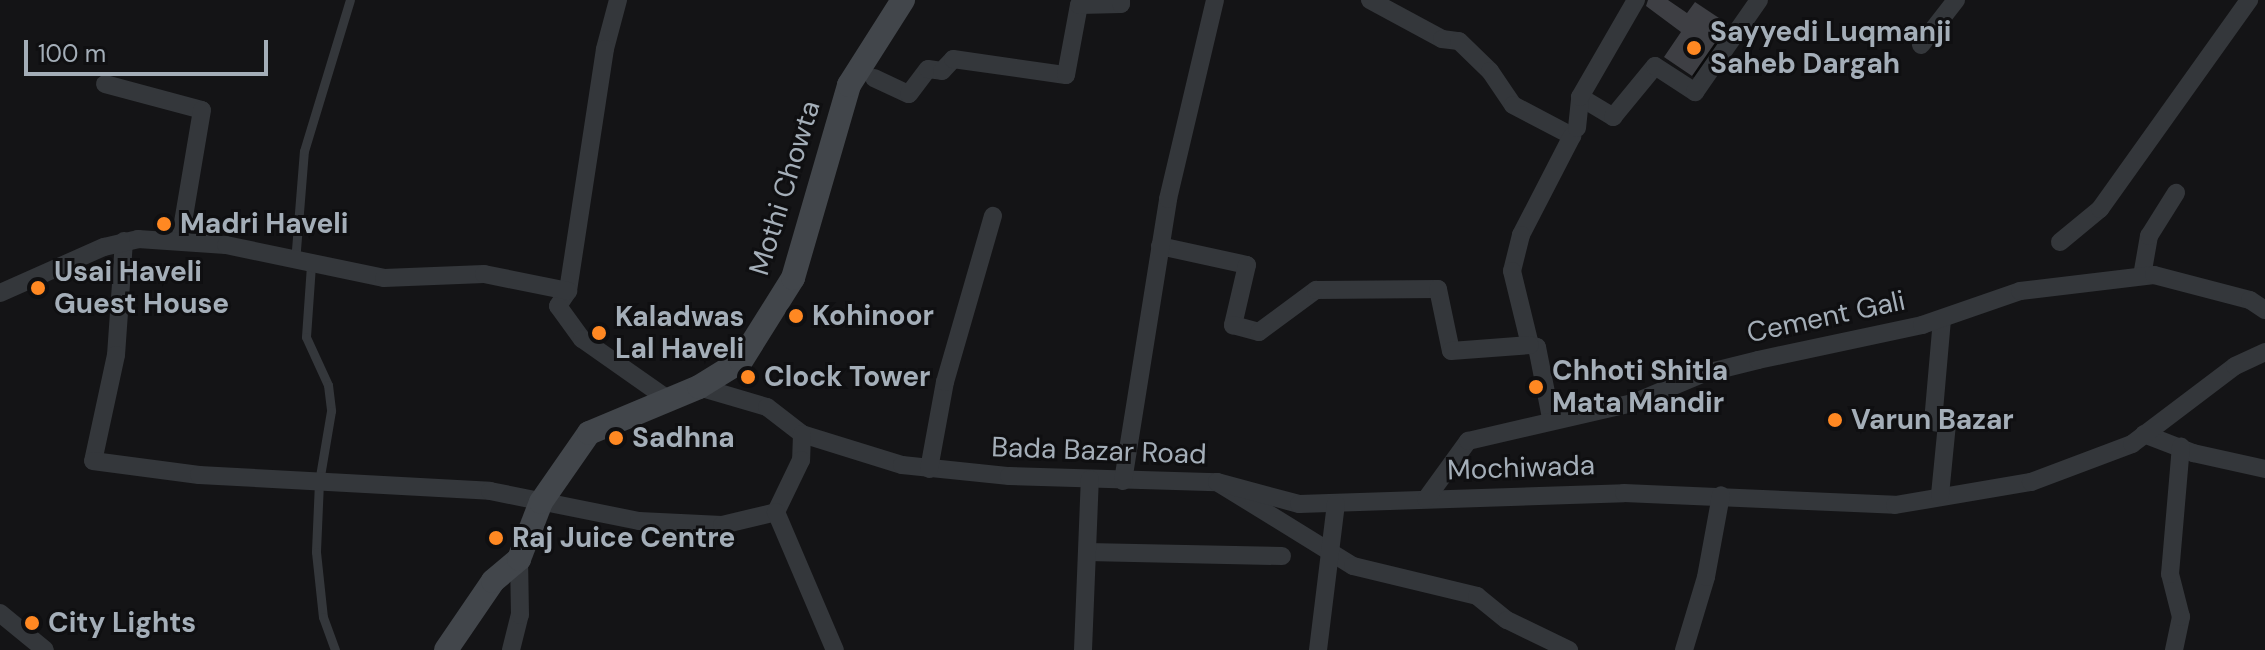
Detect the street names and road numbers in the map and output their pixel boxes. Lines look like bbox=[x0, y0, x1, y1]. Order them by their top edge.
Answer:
street label: Mothi Chowta bbox=[743, 97, 827, 279]
street label: Cement Gali bbox=[1744, 284, 1908, 350]
street label: Bada Bazar Road bbox=[991, 430, 1207, 472]
street label: Mochiwada bbox=[1447, 449, 1595, 487]

